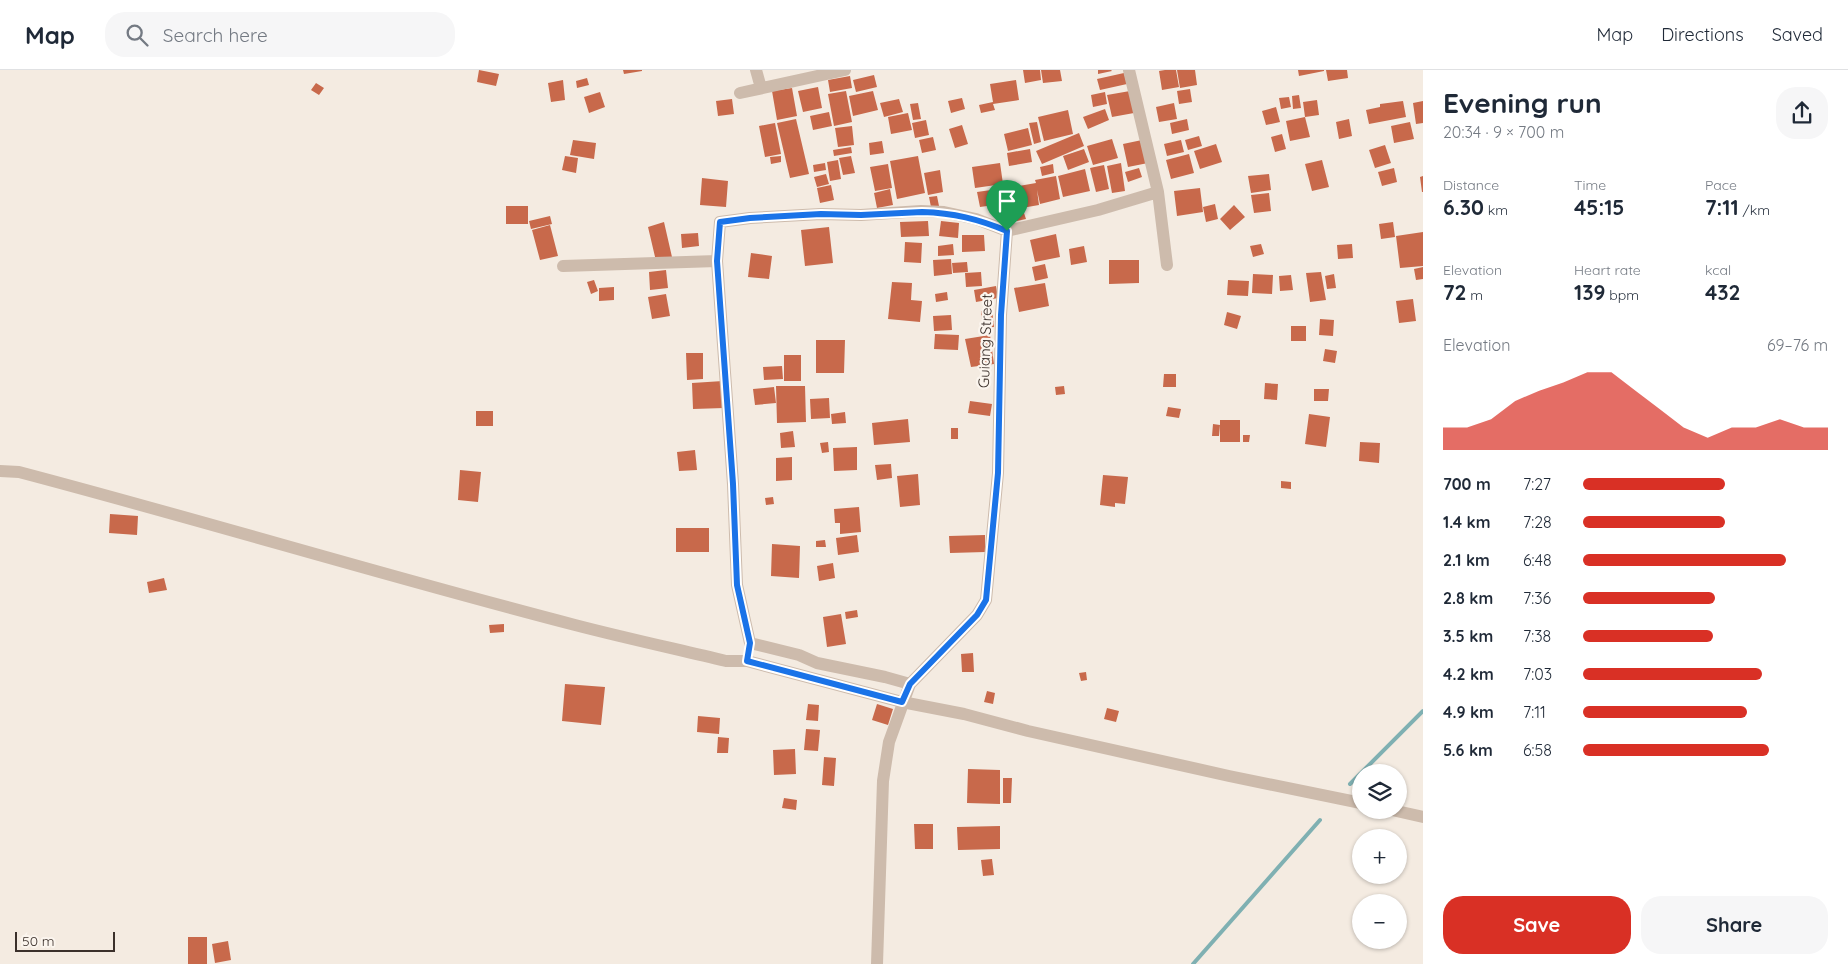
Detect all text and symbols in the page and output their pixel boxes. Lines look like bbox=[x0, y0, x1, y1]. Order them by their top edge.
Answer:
search box bbox=[105, 12, 455, 57]
text: Map bbox=[25, 20, 75, 50]
icon: search bbox=[123, 21, 151, 49]
text: Search here bbox=[163, 23, 268, 47]
text: Map bbox=[1596, 23, 1633, 46]
text: Directions bbox=[1661, 23, 1744, 46]
text: Saved bbox=[1772, 23, 1823, 46]
text: Evening run bbox=[1443, 85, 1602, 120]
button: share bbox=[1776, 87, 1828, 139]
text: 20:34 · 9 × 700 m bbox=[1443, 122, 1564, 142]
text: Distance bbox=[1443, 176, 1499, 194]
text: Time bbox=[1574, 176, 1606, 194]
text: Pace bbox=[1705, 176, 1737, 194]
pin bbox=[986, 180, 1028, 231]
icon: arrive bbox=[993, 187, 1021, 215]
text: 6.30 bbox=[1443, 194, 1484, 220]
text: 45:15 bbox=[1574, 194, 1624, 220]
text: 7:11 bbox=[1705, 194, 1739, 220]
text: km bbox=[1484, 201, 1508, 219]
text: /km bbox=[1739, 201, 1770, 219]
text: Elevation bbox=[1443, 261, 1502, 279]
text: Heart rate bbox=[1574, 261, 1641, 279]
text: kcal bbox=[1705, 261, 1731, 279]
text: 72 bbox=[1443, 279, 1466, 305]
text: 139 bbox=[1574, 279, 1605, 305]
text: 432 bbox=[1705, 279, 1741, 305]
text: m bbox=[1466, 286, 1483, 304]
text: bpm bbox=[1605, 286, 1639, 304]
street label: Guiang Street bbox=[974, 294, 996, 388]
text: Elevation bbox=[1443, 335, 1510, 355]
text: 69–76 m bbox=[1767, 335, 1828, 355]
text: 700 m bbox=[1443, 474, 1491, 494]
text: 7:27 bbox=[1523, 474, 1551, 494]
text: 1.4 km bbox=[1443, 512, 1490, 532]
text: 7:28 bbox=[1523, 512, 1552, 532]
text: 2.1 km bbox=[1443, 550, 1490, 570]
text: 6:48 bbox=[1523, 550, 1552, 570]
text: 2.8 km bbox=[1443, 588, 1493, 608]
text: 7:36 bbox=[1523, 588, 1551, 608]
text: 3.5 km bbox=[1443, 626, 1493, 646]
text: 7:38 bbox=[1523, 626, 1551, 646]
text: 4.2 km bbox=[1443, 664, 1494, 684]
text: 7:03 bbox=[1523, 664, 1552, 684]
text: 4.9 km bbox=[1443, 702, 1494, 722]
text: 7:11 bbox=[1523, 702, 1546, 722]
text: 5.6 km bbox=[1443, 740, 1493, 760]
text: 6:58 bbox=[1523, 740, 1552, 760]
map controls bbox=[1352, 764, 1407, 949]
button: layers bbox=[1352, 764, 1407, 819]
button: + bbox=[1352, 829, 1407, 884]
button: − bbox=[1352, 894, 1407, 949]
button: Save bbox=[1443, 896, 1631, 954]
button: Share bbox=[1641, 896, 1828, 954]
scale bar bbox=[15, 929, 115, 952]
text: 50 m bbox=[22, 932, 55, 950]

